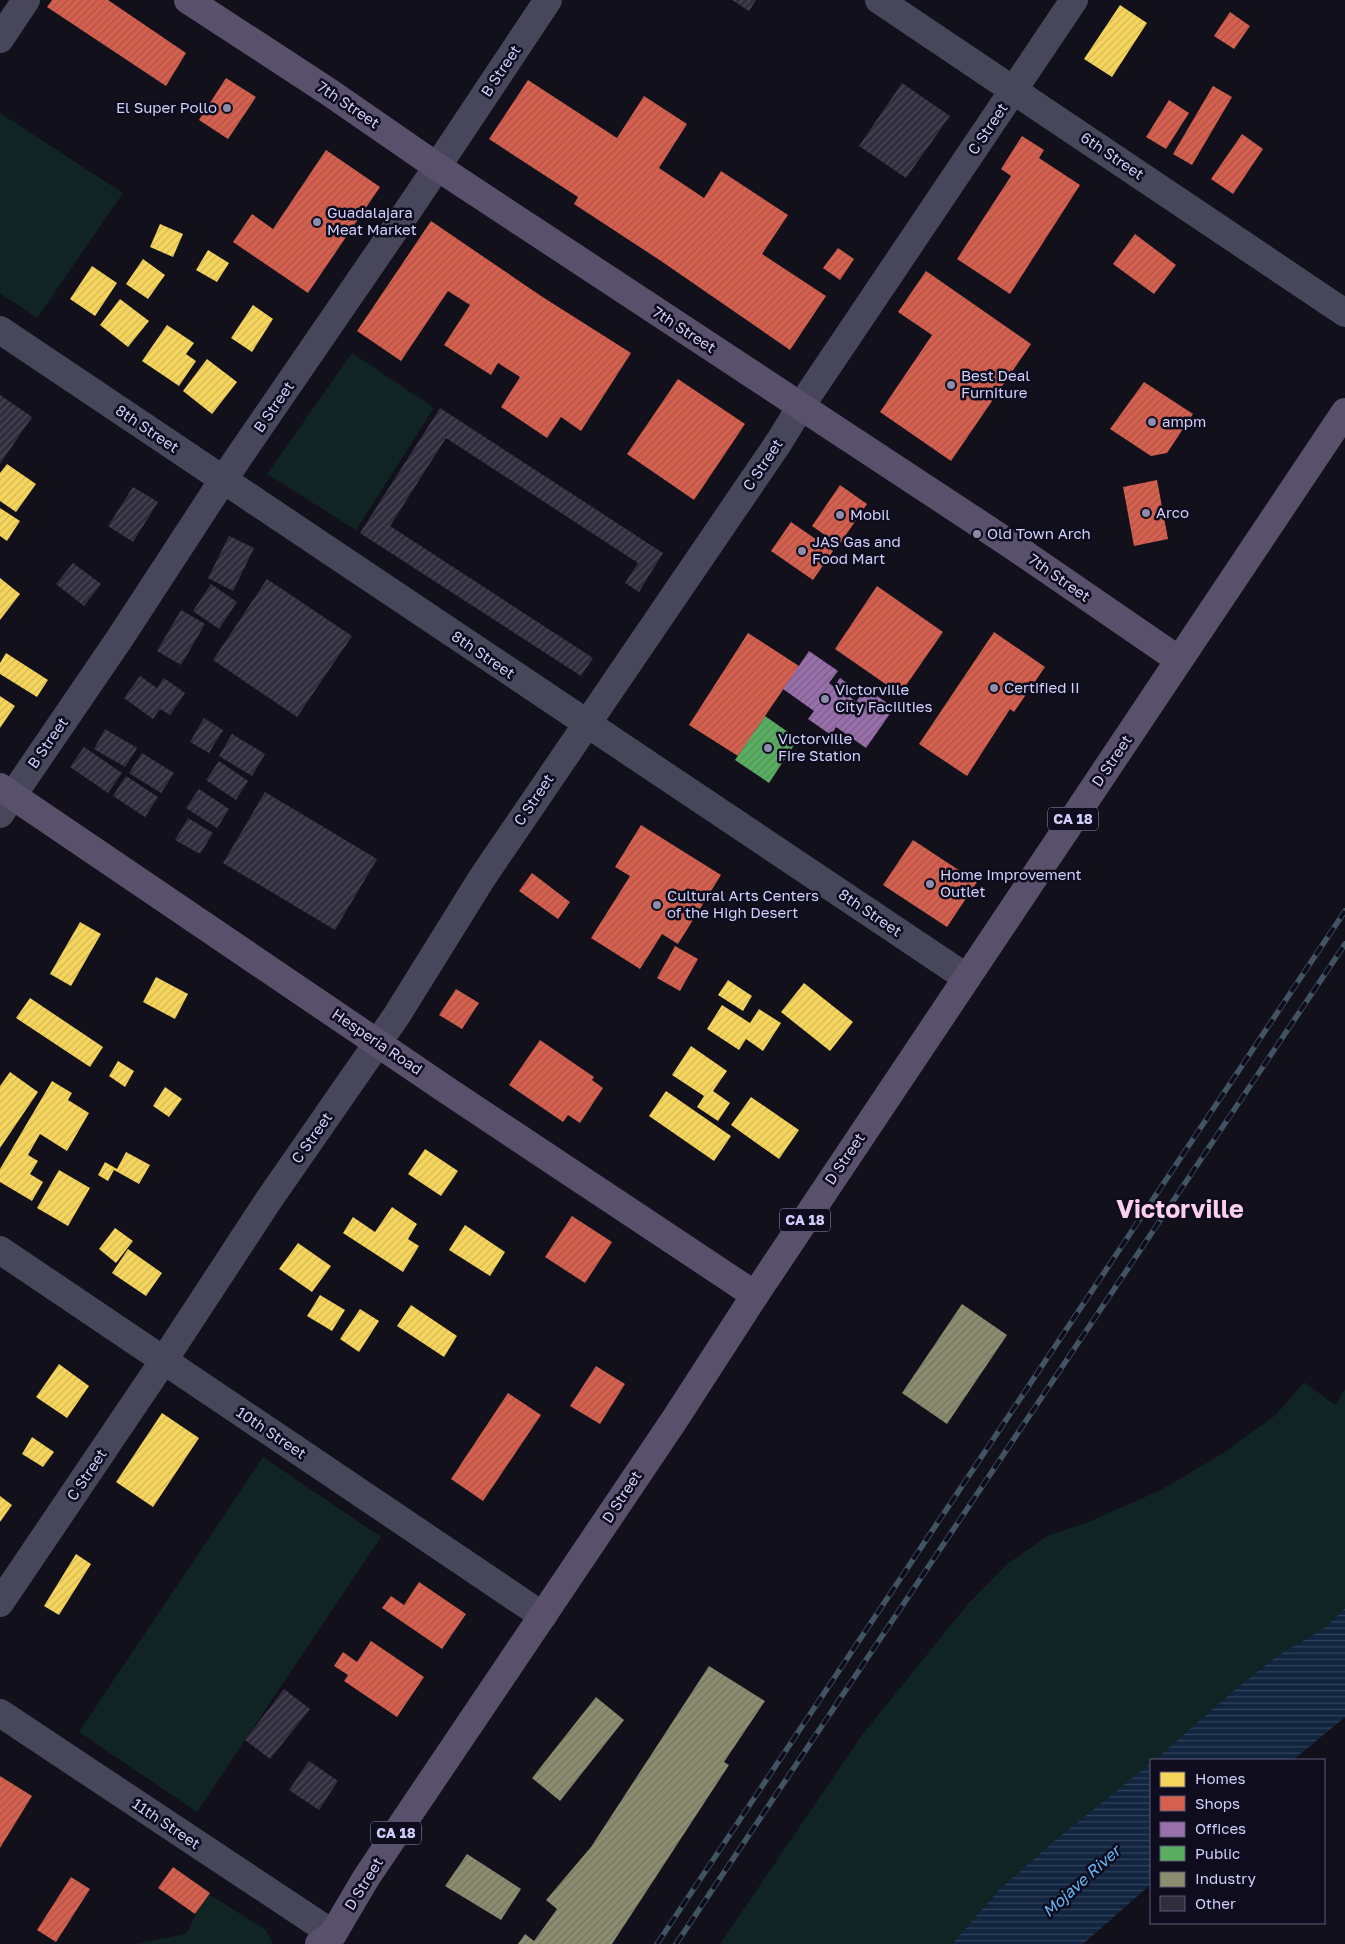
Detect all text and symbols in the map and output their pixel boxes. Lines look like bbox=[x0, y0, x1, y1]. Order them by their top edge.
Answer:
street label: B Street bbox=[476, 41, 524, 100]
street label: 7th Street bbox=[314, 77, 383, 132]
place label: El Super Pollo bbox=[116, 98, 217, 116]
street label: C Street bbox=[963, 99, 1011, 158]
marker: El Super Pollo bbox=[221, 102, 233, 114]
street label: 6th Street bbox=[1077, 127, 1148, 183]
place label: Guadalajara Meat Market bbox=[327, 203, 417, 238]
marker: Guadalajara Meat Market bbox=[311, 216, 323, 228]
street label: 7th Street bbox=[650, 302, 719, 356]
place label: Best Deal Furniture bbox=[961, 366, 1030, 401]
street label: B Street bbox=[249, 377, 297, 435]
marker: Best Deal Furniture bbox=[945, 379, 957, 391]
street label: 8th Street bbox=[112, 400, 183, 456]
place label: ampm bbox=[1162, 412, 1206, 430]
marker: ampm bbox=[1146, 416, 1158, 428]
street label: C Street bbox=[738, 435, 786, 494]
place label: Arco bbox=[1156, 503, 1189, 521]
place label: Mobil bbox=[850, 505, 890, 523]
marker: Arco bbox=[1140, 507, 1152, 519]
marker: Mobil bbox=[834, 509, 846, 521]
place label: Old Town Arch bbox=[987, 524, 1091, 542]
marker: Old Town Arch bbox=[971, 528, 983, 540]
place label: JAS Gas and Food Mart bbox=[812, 532, 901, 567]
marker: JAS Gas and Food Mart bbox=[796, 545, 808, 557]
street label: 7th Street bbox=[1025, 549, 1094, 605]
street label: 8th Street bbox=[448, 626, 519, 682]
place label: Certified II bbox=[1004, 678, 1080, 696]
place label: Victorville City Facilities bbox=[835, 680, 933, 715]
marker: Certified II bbox=[988, 682, 1000, 694]
marker: Victorville City Facilities bbox=[819, 693, 831, 705]
street label: B Street bbox=[23, 713, 71, 771]
place label: Victorville Fire Station bbox=[778, 729, 861, 764]
street label: D Street bbox=[1087, 731, 1135, 790]
marker: Victorville Fire Station bbox=[762, 742, 774, 754]
street label: C Street bbox=[509, 770, 557, 829]
road number: CA 18 bbox=[1048, 808, 1098, 831]
place label: Home Improvement Outlet bbox=[940, 865, 1082, 900]
marker: Home Improvement Outlet bbox=[924, 878, 936, 890]
street label: 8th Street bbox=[835, 884, 906, 940]
place label: Cultural Arts Centers of the High Desert bbox=[667, 886, 819, 921]
marker: Cultural Arts Centers of the High Desert bbox=[651, 899, 663, 911]
street label: Hesperia Road bbox=[329, 1004, 426, 1078]
street label: C Street bbox=[287, 1108, 335, 1166]
street label: D Street bbox=[820, 1129, 868, 1188]
district label: Victorville bbox=[1116, 1193, 1244, 1224]
road number: CA 18 bbox=[780, 1208, 830, 1232]
street label: 10th Street bbox=[233, 1402, 310, 1462]
street label: C Street bbox=[62, 1445, 110, 1504]
street label: D Street bbox=[598, 1467, 645, 1526]
legend bbox=[1150, 1759, 1325, 1924]
text: Homes bbox=[1195, 1769, 1245, 1787]
street label: 11th Street bbox=[129, 1794, 204, 1852]
text: Shops bbox=[1195, 1794, 1240, 1812]
text: Offices bbox=[1195, 1819, 1246, 1837]
road number: CA 18 bbox=[371, 1822, 421, 1845]
water label: Mojave River bbox=[1038, 1839, 1126, 1921]
text: Public bbox=[1195, 1844, 1240, 1862]
street label: D Street bbox=[340, 1854, 386, 1913]
text: Industry bbox=[1195, 1869, 1256, 1887]
text: Other bbox=[1195, 1894, 1236, 1912]

